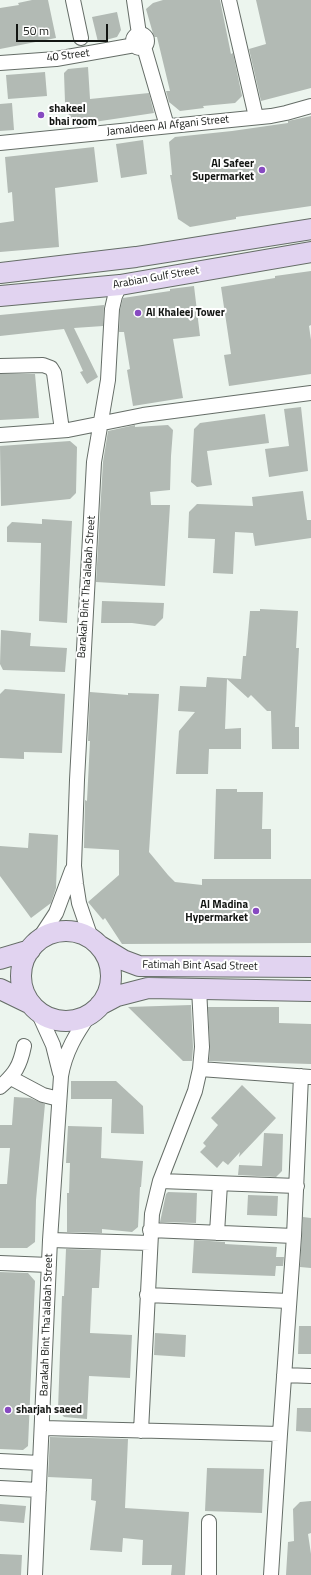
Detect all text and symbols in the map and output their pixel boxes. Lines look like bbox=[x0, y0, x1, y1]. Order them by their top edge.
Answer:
scale bar bbox=[18, 16, 110, 42]
text: 50 m bbox=[23, 21, 49, 40]
street label: 40 Street bbox=[46, 47, 90, 65]
place label: shakeel bhai room bbox=[49, 102, 97, 128]
marker: shakeel bhai room bbox=[36, 110, 46, 120]
street label: Jamaldeen Al Afgani Street bbox=[106, 113, 230, 139]
place label: Al Safeer Supermarket bbox=[192, 157, 254, 183]
marker: Al Safeer Supermarket bbox=[257, 165, 267, 175]
street label: Arabian Gulf Street bbox=[112, 264, 200, 292]
place label: Al Khaleej Tower bbox=[146, 306, 225, 320]
marker: Al Khaleej Tower bbox=[133, 308, 143, 318]
street label: Barakah Bint Tha'alabah Street bbox=[75, 515, 99, 659]
place label: Al Madina Hypermarket bbox=[185, 898, 248, 924]
marker: Al Madina Hypermarket bbox=[251, 906, 261, 916]
street label: Fatimah Bint Asad Street bbox=[142, 958, 258, 974]
street label: Barakah Bint Tha'alabah Street bbox=[38, 1253, 56, 1397]
place label: sharjah saeed bbox=[16, 1403, 82, 1417]
marker: sharjah saeed bbox=[3, 1405, 13, 1415]

